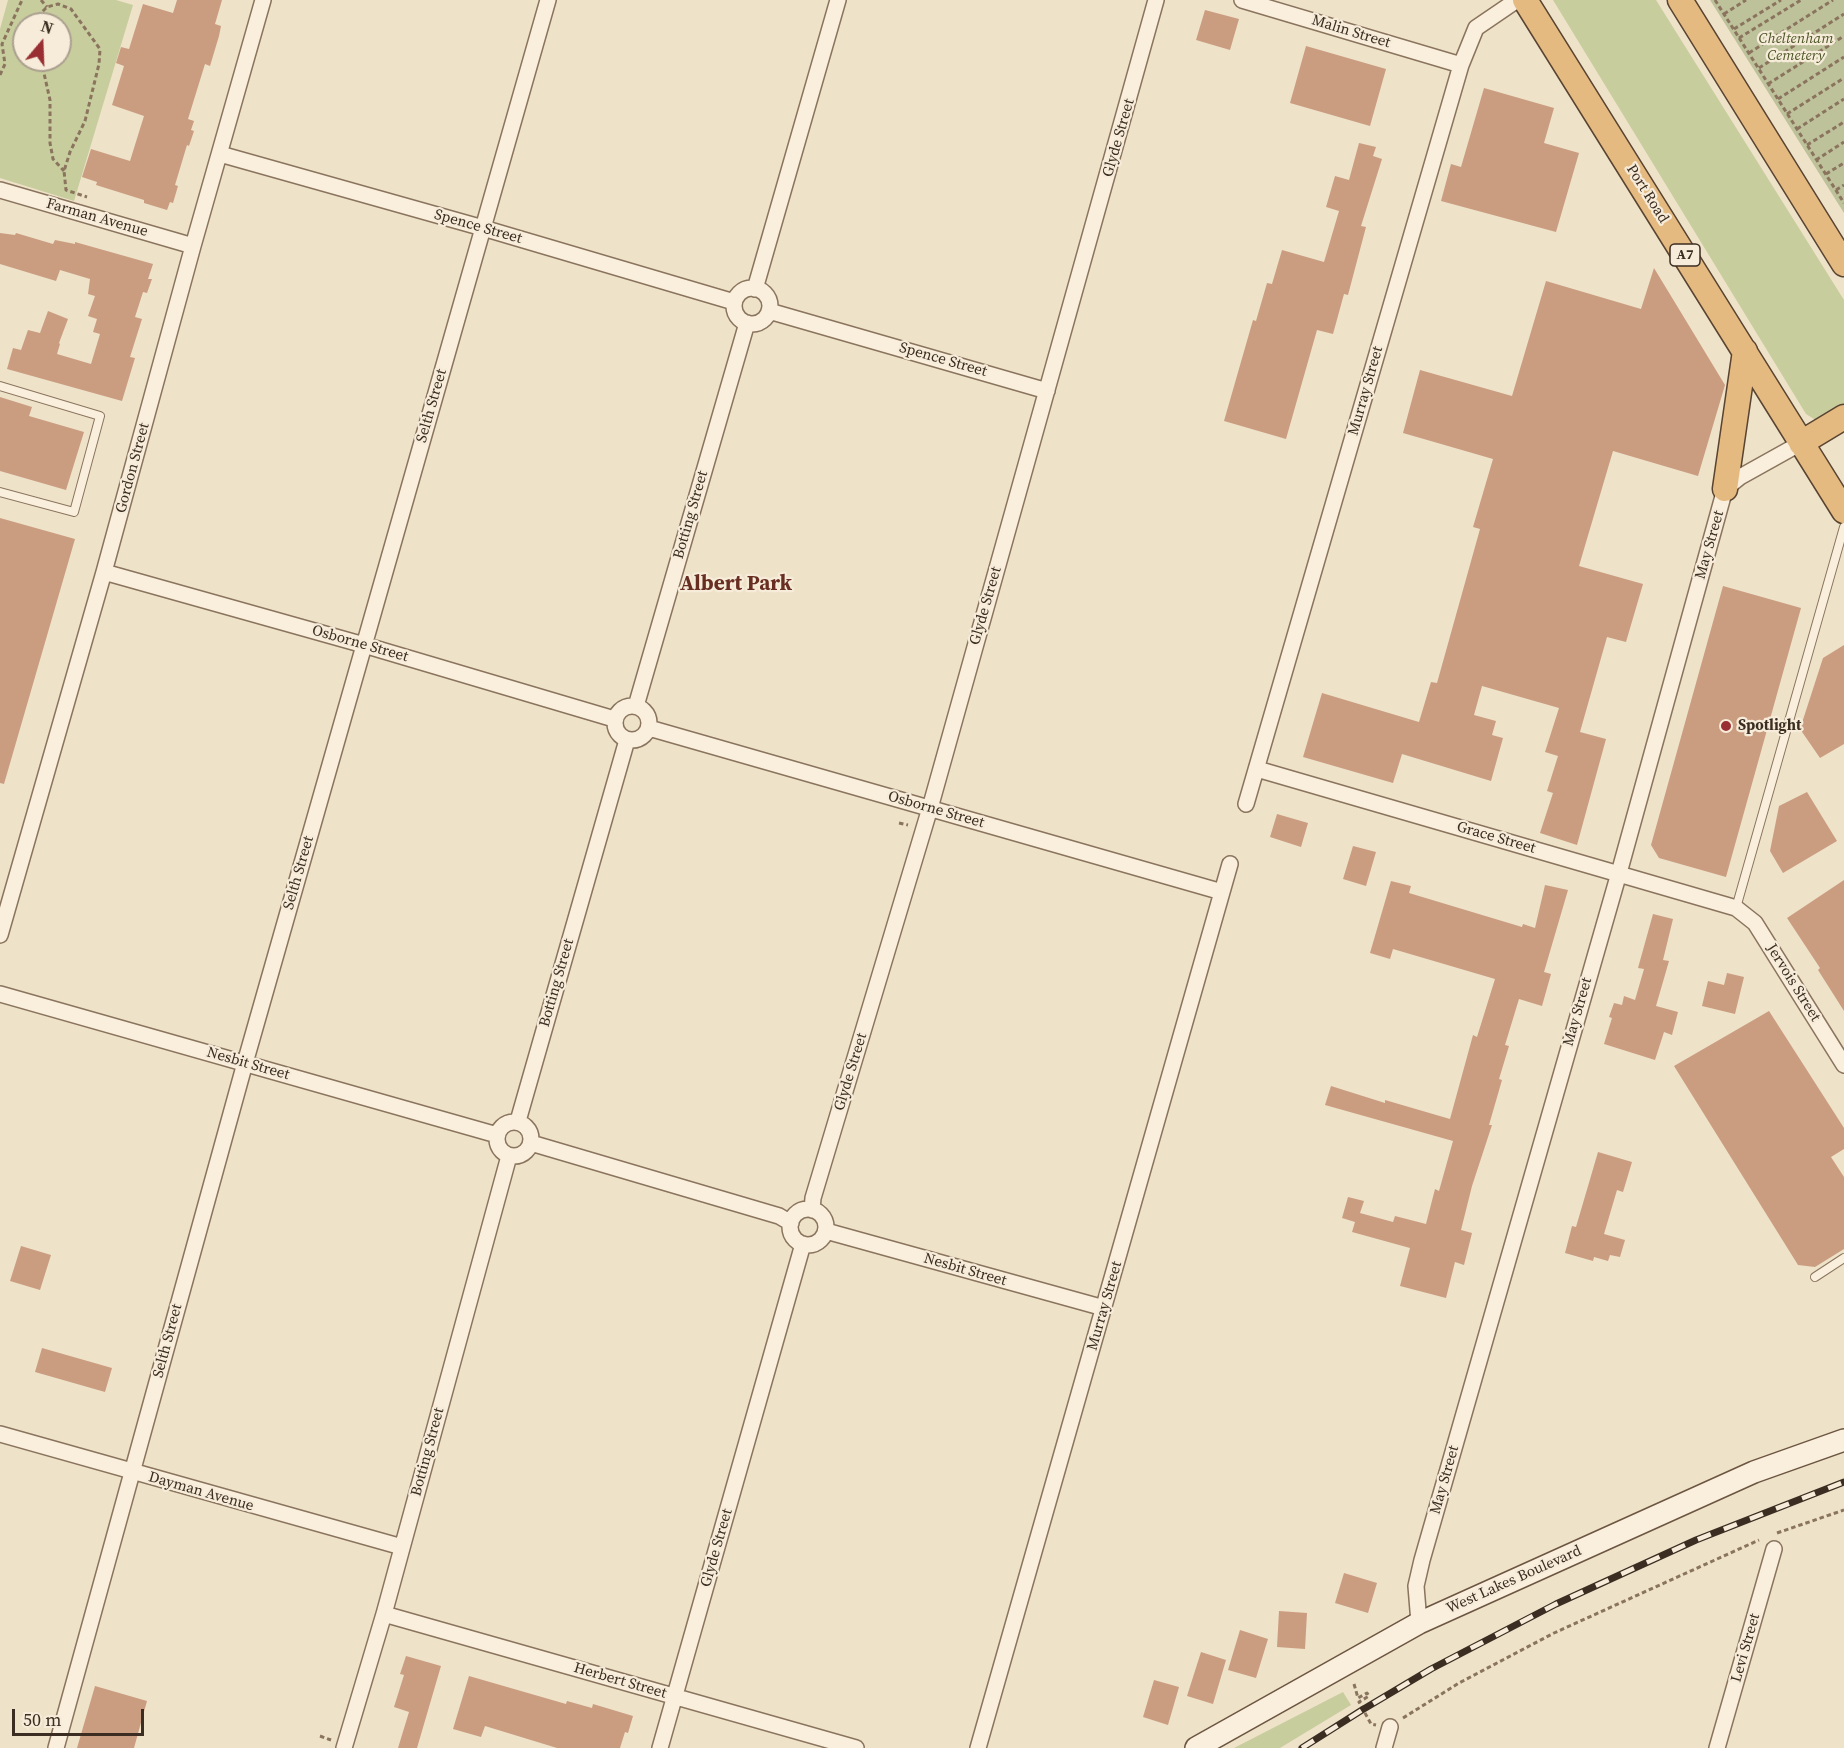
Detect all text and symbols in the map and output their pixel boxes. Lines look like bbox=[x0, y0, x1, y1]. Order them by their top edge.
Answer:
north arrow bbox=[12, 12, 72, 72]
street label: Malin Street bbox=[1310, 12, 1392, 52]
text: N bbox=[38, 15, 56, 39]
park label: Cheltenham Cemetery bbox=[1759, 30, 1833, 65]
street label: Glyde Street bbox=[1099, 97, 1139, 179]
street label: Port Road bbox=[1622, 161, 1672, 227]
street label: Farman Avenue bbox=[44, 195, 150, 241]
street label: Spence Street bbox=[432, 206, 524, 248]
road number: A7 bbox=[1670, 244, 1700, 266]
street label: Spence Street bbox=[897, 339, 989, 381]
street label: Murray Street bbox=[1345, 344, 1387, 438]
street label: Selth Street bbox=[413, 367, 451, 445]
street label: Gordon Street bbox=[112, 421, 154, 515]
street label: Botting Street bbox=[670, 469, 712, 561]
street label: May Street bbox=[1692, 509, 1728, 581]
street label: Glyde Street bbox=[966, 565, 1006, 647]
district label: Albert Park bbox=[680, 572, 792, 598]
street label: Osborne Street bbox=[310, 622, 410, 666]
place label: Spotlight bbox=[1738, 717, 1801, 735]
marker: Spotlight bbox=[1719, 719, 1733, 733]
street label: Osborne Street bbox=[886, 788, 986, 832]
street label: Grace Street bbox=[1454, 818, 1538, 858]
street label: Selth Street bbox=[280, 834, 318, 912]
street label: Botting Street bbox=[536, 937, 578, 1029]
street label: Jervois Street bbox=[1762, 941, 1824, 1025]
street label: May Street bbox=[1560, 976, 1596, 1048]
street label: Glyde Street bbox=[831, 1031, 871, 1113]
street label: Nesbit Street bbox=[205, 1044, 291, 1084]
street label: Nesbit Street bbox=[922, 1250, 1008, 1290]
street label: Murray Street bbox=[1084, 1259, 1126, 1353]
street label: Selth Street bbox=[149, 1302, 187, 1380]
street label: Botting Street bbox=[408, 1406, 448, 1498]
street label: May Street bbox=[1427, 1444, 1463, 1516]
street label: Dayman Avenue bbox=[146, 1468, 256, 1516]
street label: Glyde Street bbox=[697, 1507, 737, 1589]
street label: West Lakes Boulevard bbox=[1444, 1542, 1584, 1618]
street label: Levi Street bbox=[1728, 1612, 1764, 1684]
street label: Herbert Street bbox=[572, 1659, 668, 1703]
scale bar bbox=[15, 1697, 147, 1735]
text: 50 m bbox=[23, 1707, 61, 1732]

